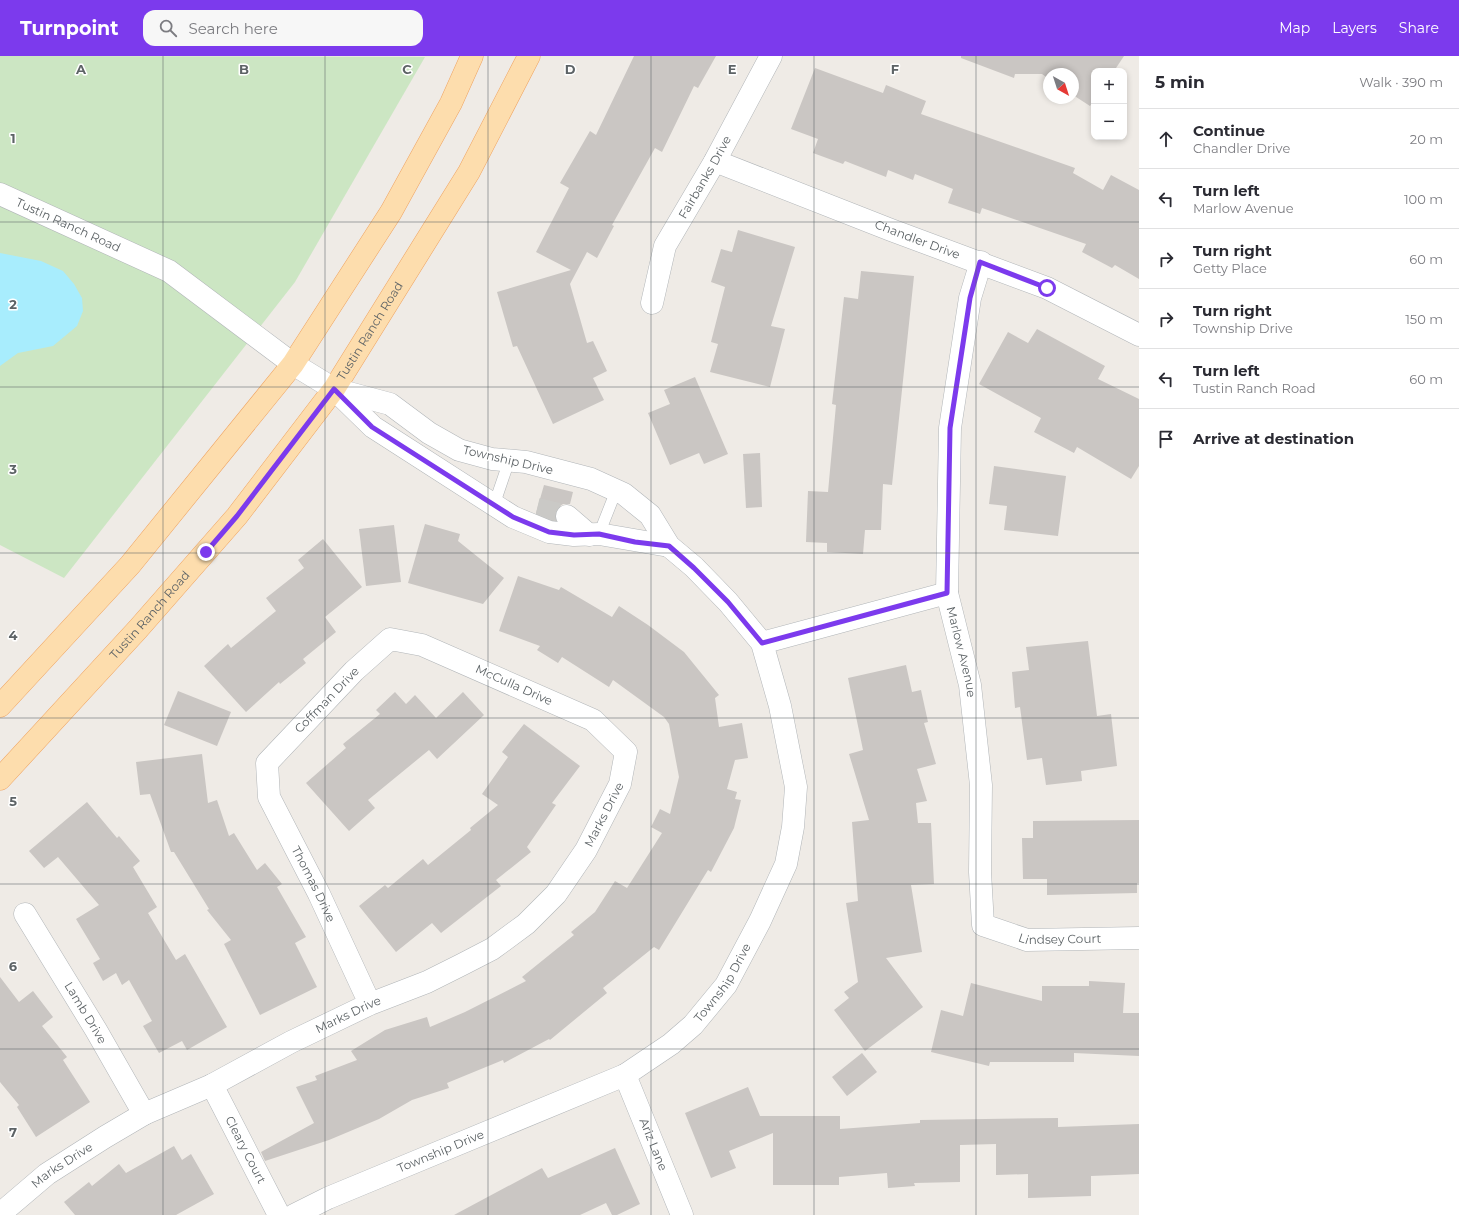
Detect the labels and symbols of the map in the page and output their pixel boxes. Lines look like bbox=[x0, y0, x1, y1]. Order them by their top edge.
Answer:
text: A bbox=[75, 61, 87, 77]
text: B bbox=[239, 61, 249, 77]
text: C bbox=[402, 61, 412, 77]
text: D bbox=[565, 61, 576, 77]
text: E bbox=[728, 61, 737, 77]
text: F bbox=[891, 61, 899, 77]
north arrow bbox=[1043, 68, 1079, 104]
text: 1 bbox=[10, 130, 16, 146]
street label: Fairbanks Drive bbox=[675, 133, 734, 221]
street label: Tustin Ranch Road bbox=[14, 194, 123, 255]
street label: Chandler Drive bbox=[873, 216, 962, 262]
street label: Tustin Ranch Road bbox=[333, 279, 406, 383]
route start bbox=[1038, 279, 1056, 297]
text: 2 bbox=[9, 296, 17, 312]
street label: Township Drive bbox=[462, 442, 555, 477]
text: 3 bbox=[8, 461, 17, 477]
route end bbox=[197, 543, 215, 561]
street label: Tustin Ranch Road bbox=[106, 567, 193, 662]
street label: Marlow Avenue bbox=[944, 605, 979, 698]
text: 4 bbox=[9, 627, 18, 643]
street label: McCulla Drive bbox=[473, 661, 555, 708]
street label: Coffman Drive bbox=[291, 663, 362, 736]
street label: Marks Drive bbox=[581, 780, 627, 849]
text: 5 bbox=[9, 793, 17, 809]
street label: Thomas Drive bbox=[289, 844, 339, 924]
street label: Lindsey Court bbox=[1016, 930, 1102, 947]
street label: Township Drive bbox=[691, 940, 754, 1025]
text: 6 bbox=[9, 958, 18, 974]
street label: Lamb Drive bbox=[61, 979, 110, 1046]
street label: Marks Drive bbox=[313, 993, 383, 1036]
street label: Cleary Court bbox=[222, 1113, 270, 1186]
street label: Ariz Lane bbox=[636, 1116, 671, 1173]
text: 7 bbox=[9, 1124, 17, 1140]
street label: Township Drive bbox=[395, 1126, 486, 1175]
street label: Marks Drive bbox=[28, 1139, 95, 1191]

